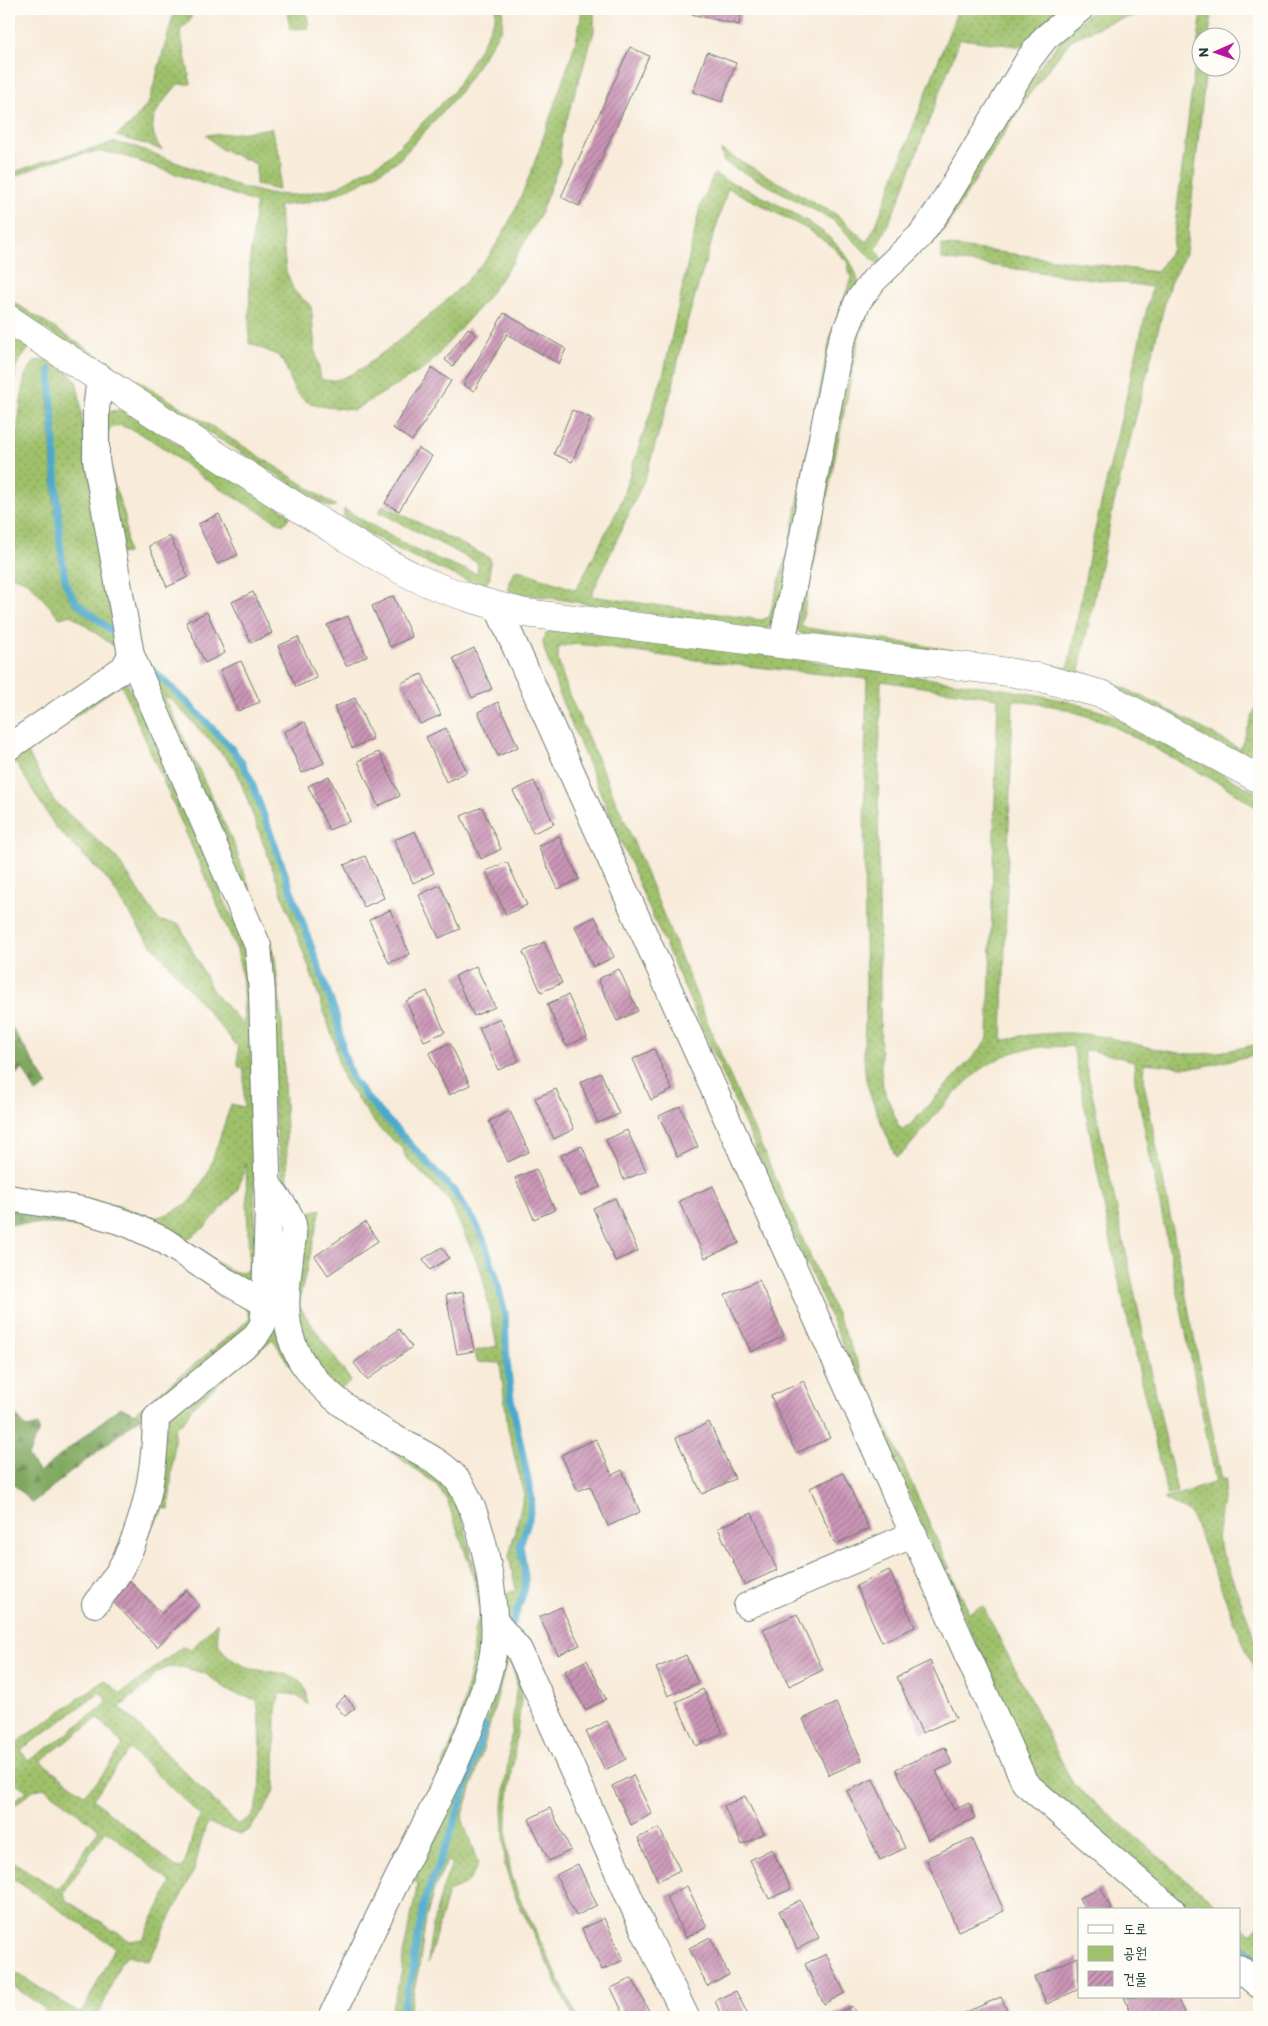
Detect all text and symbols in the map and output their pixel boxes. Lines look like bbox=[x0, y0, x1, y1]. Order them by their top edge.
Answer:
north arrow bbox=[1190, 28, 1240, 78]
text: N bbox=[1195, 47, 1212, 57]
legend bbox=[1078, 1908, 1240, 1998]
text: 도로 bbox=[1123, 1920, 1147, 1938]
text: 공원 bbox=[1123, 1944, 1147, 1962]
text: 건물 bbox=[1123, 1970, 1147, 1988]

